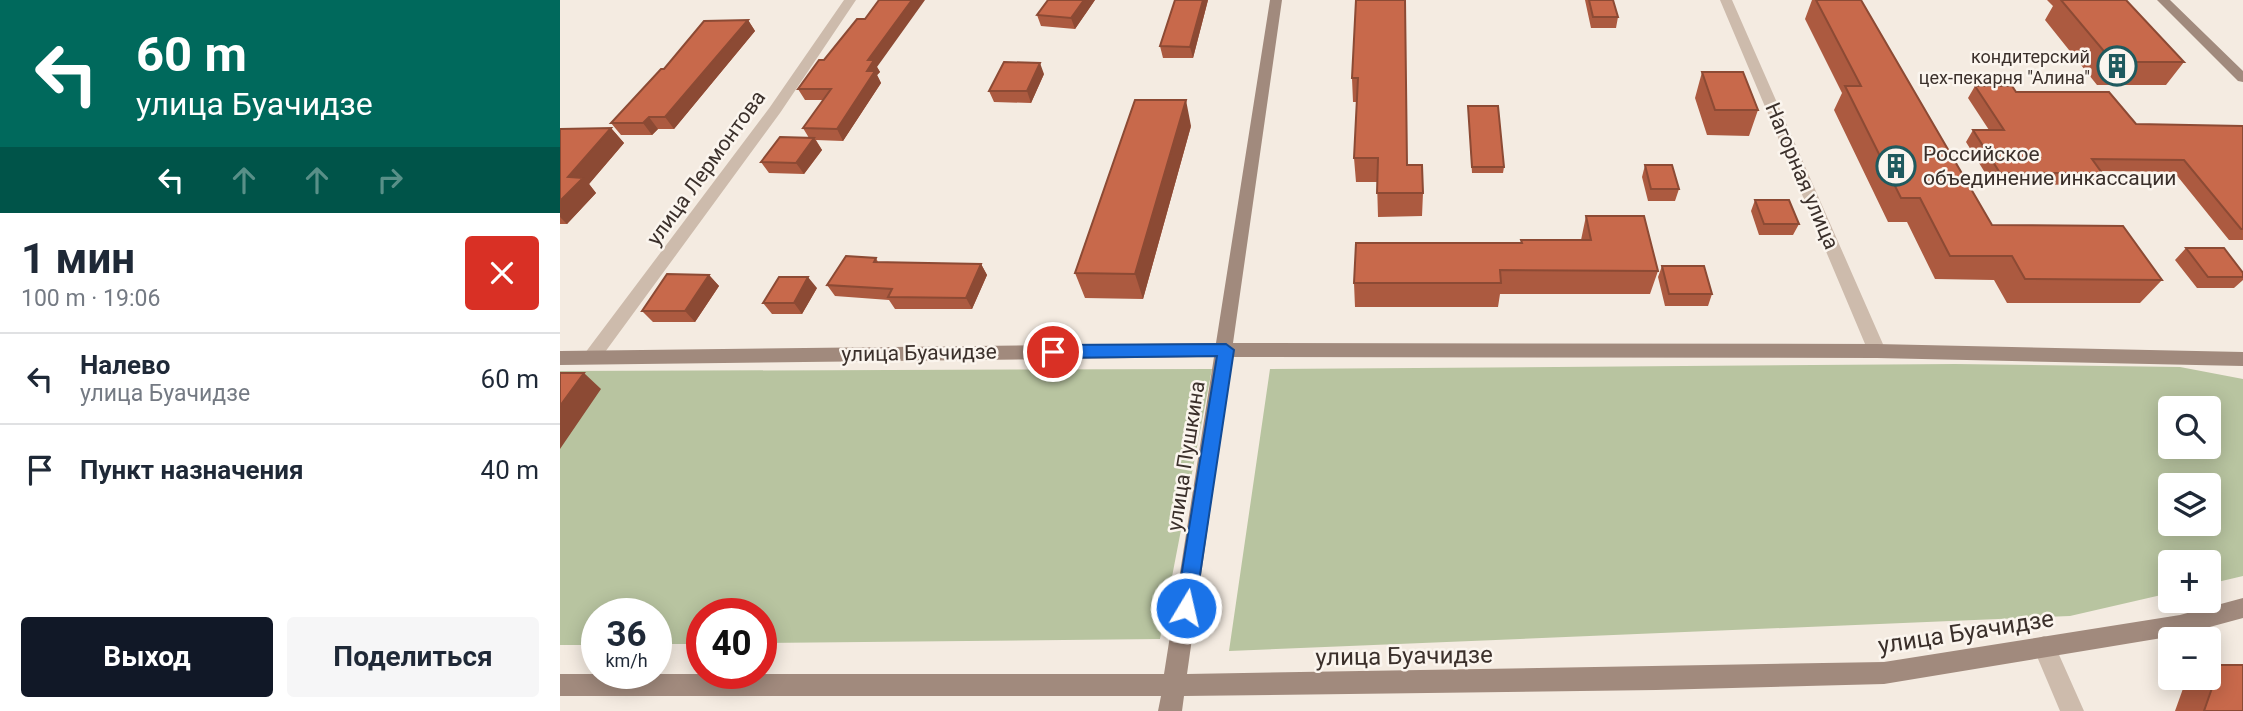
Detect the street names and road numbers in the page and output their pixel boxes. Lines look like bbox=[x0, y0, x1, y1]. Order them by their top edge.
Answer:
street label: улица Лермонтова bbox=[642, 86, 770, 250]
street label: Нагорная улица bbox=[1760, 99, 1844, 253]
street label: улица Буачидзе bbox=[841, 340, 997, 366]
street label: улица Пушкина bbox=[1162, 379, 1210, 533]
street label: улица Буачидзе bbox=[1876, 604, 2056, 660]
street label: улица Буачидзе bbox=[1315, 640, 1493, 672]

